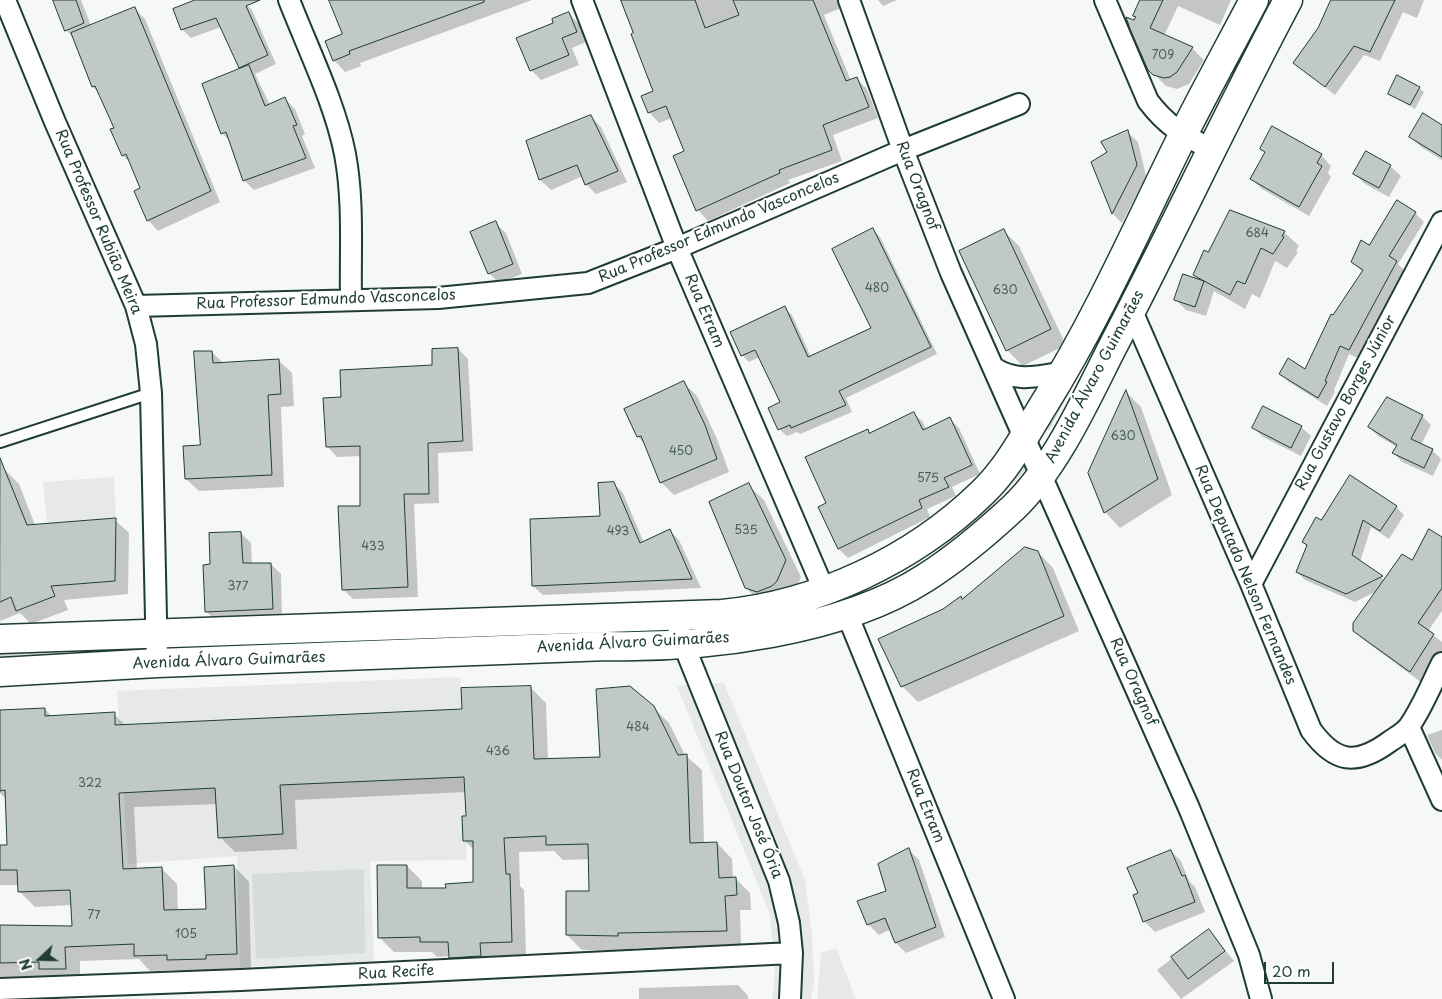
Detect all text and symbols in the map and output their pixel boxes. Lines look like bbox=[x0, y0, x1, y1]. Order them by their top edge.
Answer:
house number: 709 bbox=[1152, 49, 1174, 63]
street label: Rua Professor Rubião Meira bbox=[51, 127, 145, 317]
street label: Rua Oragnof bbox=[892, 139, 942, 233]
street label: Rua Professor Edmundo Vasconcelos bbox=[596, 169, 842, 287]
house number: 684 bbox=[1245, 227, 1269, 241]
street label: Rua Etram bbox=[680, 271, 728, 351]
house number: 480 bbox=[865, 282, 889, 296]
house number: 630 bbox=[993, 284, 1017, 298]
street label: Rua Professor Edmundo Vasconcelos bbox=[196, 286, 456, 314]
street label: Avenida Álvaro Guimarães bbox=[1042, 288, 1148, 466]
street label: Rua Gustavo Borges Júnior bbox=[1292, 312, 1400, 494]
house number: 630 bbox=[1111, 430, 1135, 444]
house number: 450 bbox=[669, 445, 693, 459]
street label: Rua Deputado Nelson Fernandes bbox=[1190, 462, 1300, 688]
house number: 575 bbox=[917, 472, 939, 486]
house number: 535 bbox=[734, 524, 758, 538]
house number: 493 bbox=[607, 525, 629, 539]
house number: 433 bbox=[361, 540, 385, 554]
house number: 377 bbox=[228, 580, 248, 594]
street label: Avenida Álvaro Guimarães bbox=[536, 629, 730, 657]
street label: Rua Oragnof bbox=[1106, 635, 1160, 729]
street label: Avenida Álvaro Guimarães bbox=[132, 649, 326, 673]
house number: 484 bbox=[626, 721, 650, 735]
street label: Rua Doutor José Ória bbox=[710, 729, 786, 881]
house number: 436 bbox=[486, 745, 510, 759]
street label: Rua Etram bbox=[902, 766, 948, 846]
house number: 322 bbox=[78, 777, 102, 791]
house number: 77 bbox=[87, 909, 101, 923]
house number: 105 bbox=[175, 928, 197, 942]
north arrow bbox=[15, 934, 65, 984]
scale bar bbox=[1267, 952, 1337, 984]
text: N bbox=[14, 956, 37, 973]
text: 20 m bbox=[1272, 959, 1311, 982]
street label: Rua Recife bbox=[357, 962, 435, 984]

